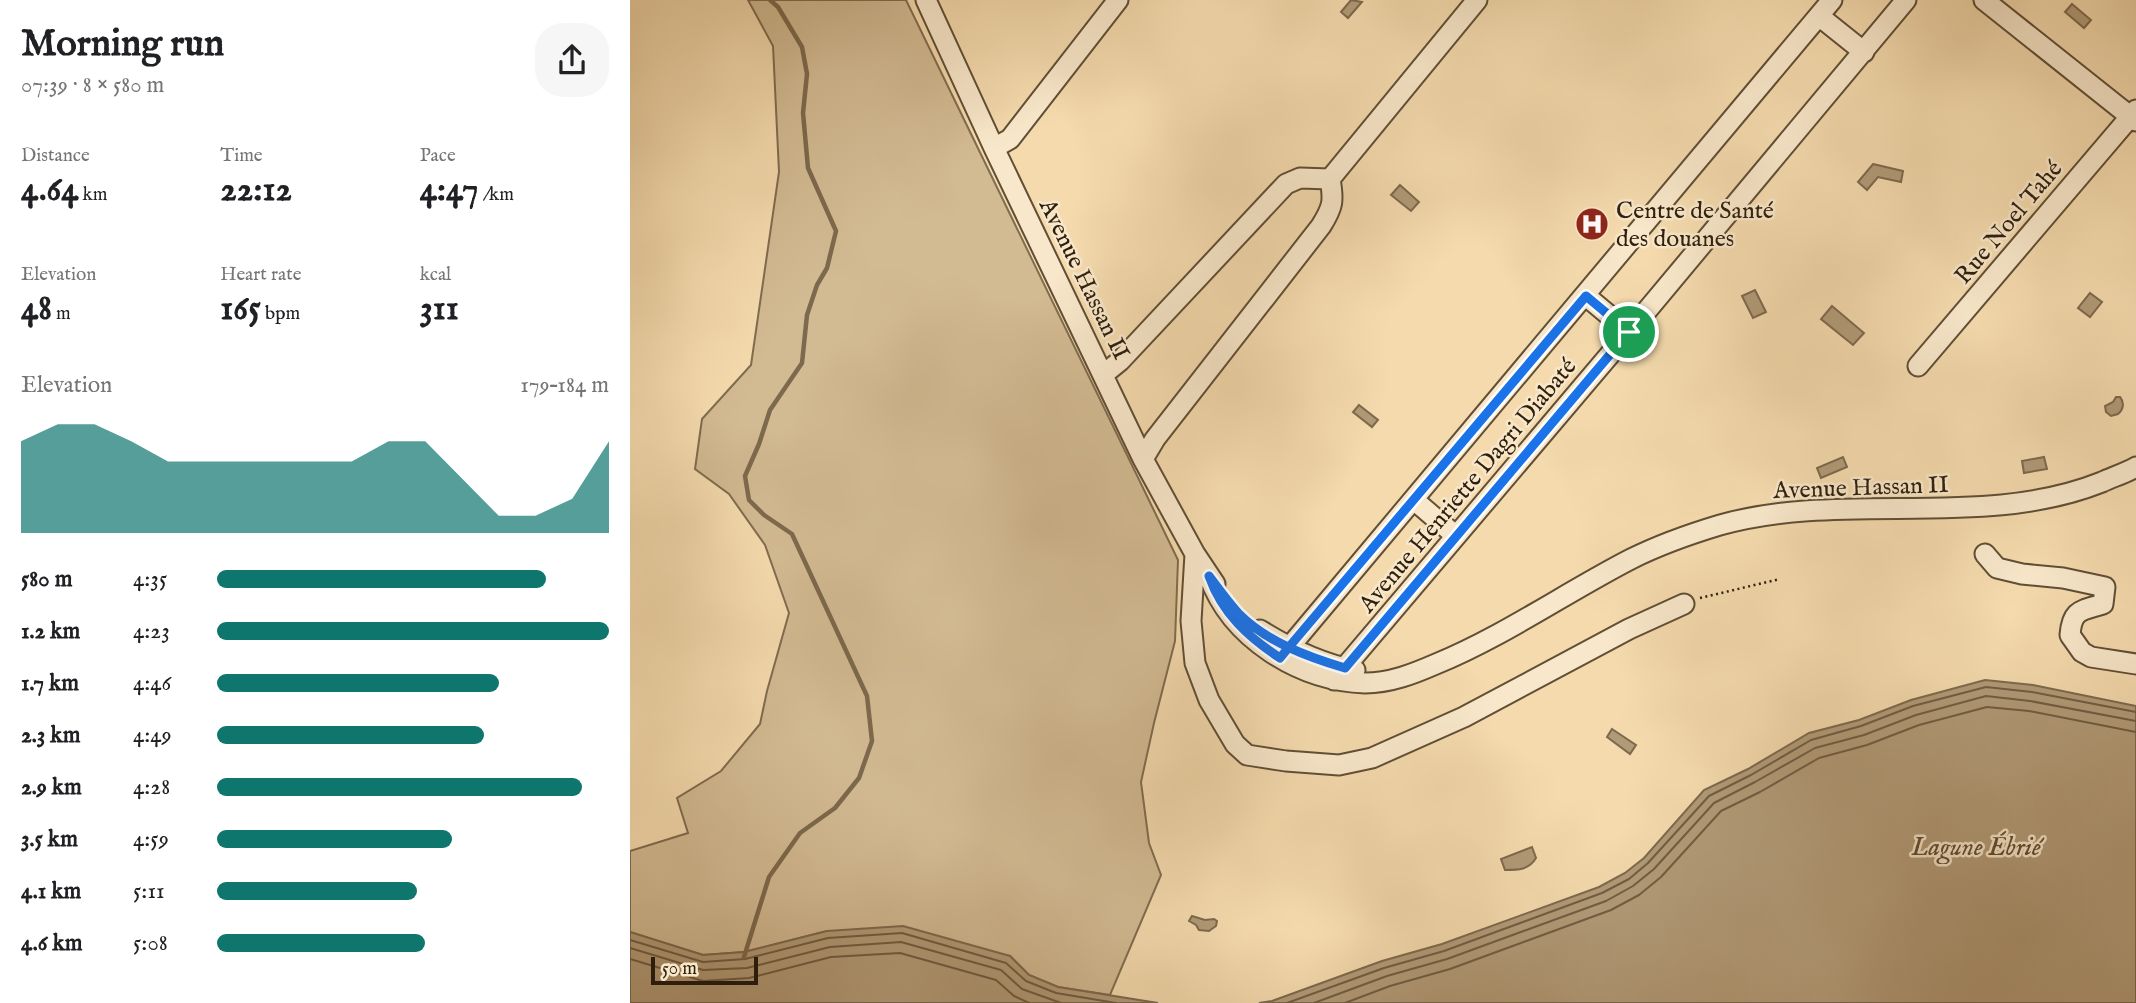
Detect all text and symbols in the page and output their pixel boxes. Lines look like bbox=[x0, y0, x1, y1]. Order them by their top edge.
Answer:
text: Morning run bbox=[21, 21, 224, 69]
button: share bbox=[535, 23, 609, 97]
text: 07:39 · 8 × 580 m bbox=[21, 71, 164, 100]
text: Distance bbox=[21, 144, 90, 168]
text: Time bbox=[220, 144, 263, 168]
text: Pace bbox=[420, 144, 456, 168]
street label: Rue Noel Tahé bbox=[1948, 155, 2070, 291]
text: 4.64 bbox=[21, 168, 78, 213]
text: 22:12 bbox=[220, 168, 292, 213]
text: 4:47 bbox=[420, 168, 479, 213]
text: km bbox=[78, 183, 107, 207]
text: /km bbox=[479, 183, 514, 207]
street label: Avenue Hassan II bbox=[1031, 193, 1136, 365]
place label: Centre de Santé des douanes bbox=[1616, 196, 1774, 255]
hospital icon: Centre de Santé des douanes bbox=[1573, 205, 1611, 243]
text: Elevation bbox=[21, 263, 96, 287]
text: Heart rate bbox=[220, 263, 301, 287]
text: kcal bbox=[420, 263, 451, 287]
text: 48 bbox=[21, 287, 52, 332]
text: 165 bbox=[220, 287, 261, 332]
text: 311 bbox=[420, 287, 459, 332]
text: m bbox=[52, 302, 71, 326]
text: bpm bbox=[261, 302, 300, 326]
pin bbox=[1599, 302, 1659, 362]
icon: arrive bbox=[1610, 313, 1648, 351]
street label: Avenue Henriette Dagri Diabaté bbox=[1352, 352, 1584, 620]
text: Elevation bbox=[21, 371, 112, 400]
text: 179–184 m bbox=[520, 371, 609, 400]
street label: Avenue Hassan II bbox=[1772, 470, 1949, 507]
text: 580 m bbox=[21, 565, 72, 594]
text: 4:35 bbox=[133, 565, 167, 594]
text: 1.2 km bbox=[21, 617, 80, 646]
text: 4:23 bbox=[133, 617, 170, 646]
text: 1.7 km bbox=[21, 669, 79, 698]
text: 4:46 bbox=[133, 669, 171, 698]
text: 2.3 km bbox=[21, 721, 80, 750]
text: 4:49 bbox=[133, 721, 172, 750]
text: 2.9 km bbox=[21, 773, 82, 802]
text: 4:28 bbox=[133, 773, 170, 802]
text: 3.5 km bbox=[21, 825, 78, 854]
text: 4:59 bbox=[133, 825, 169, 854]
water label: Lagune Ébrié bbox=[1910, 831, 2045, 865]
text: 4.1 km bbox=[21, 877, 81, 906]
text: 5:11 bbox=[133, 877, 165, 906]
text: 4.6 km bbox=[21, 929, 83, 958]
text: 5:08 bbox=[133, 929, 168, 958]
scale bar bbox=[651, 954, 758, 986]
text: 50 m bbox=[662, 957, 697, 981]

